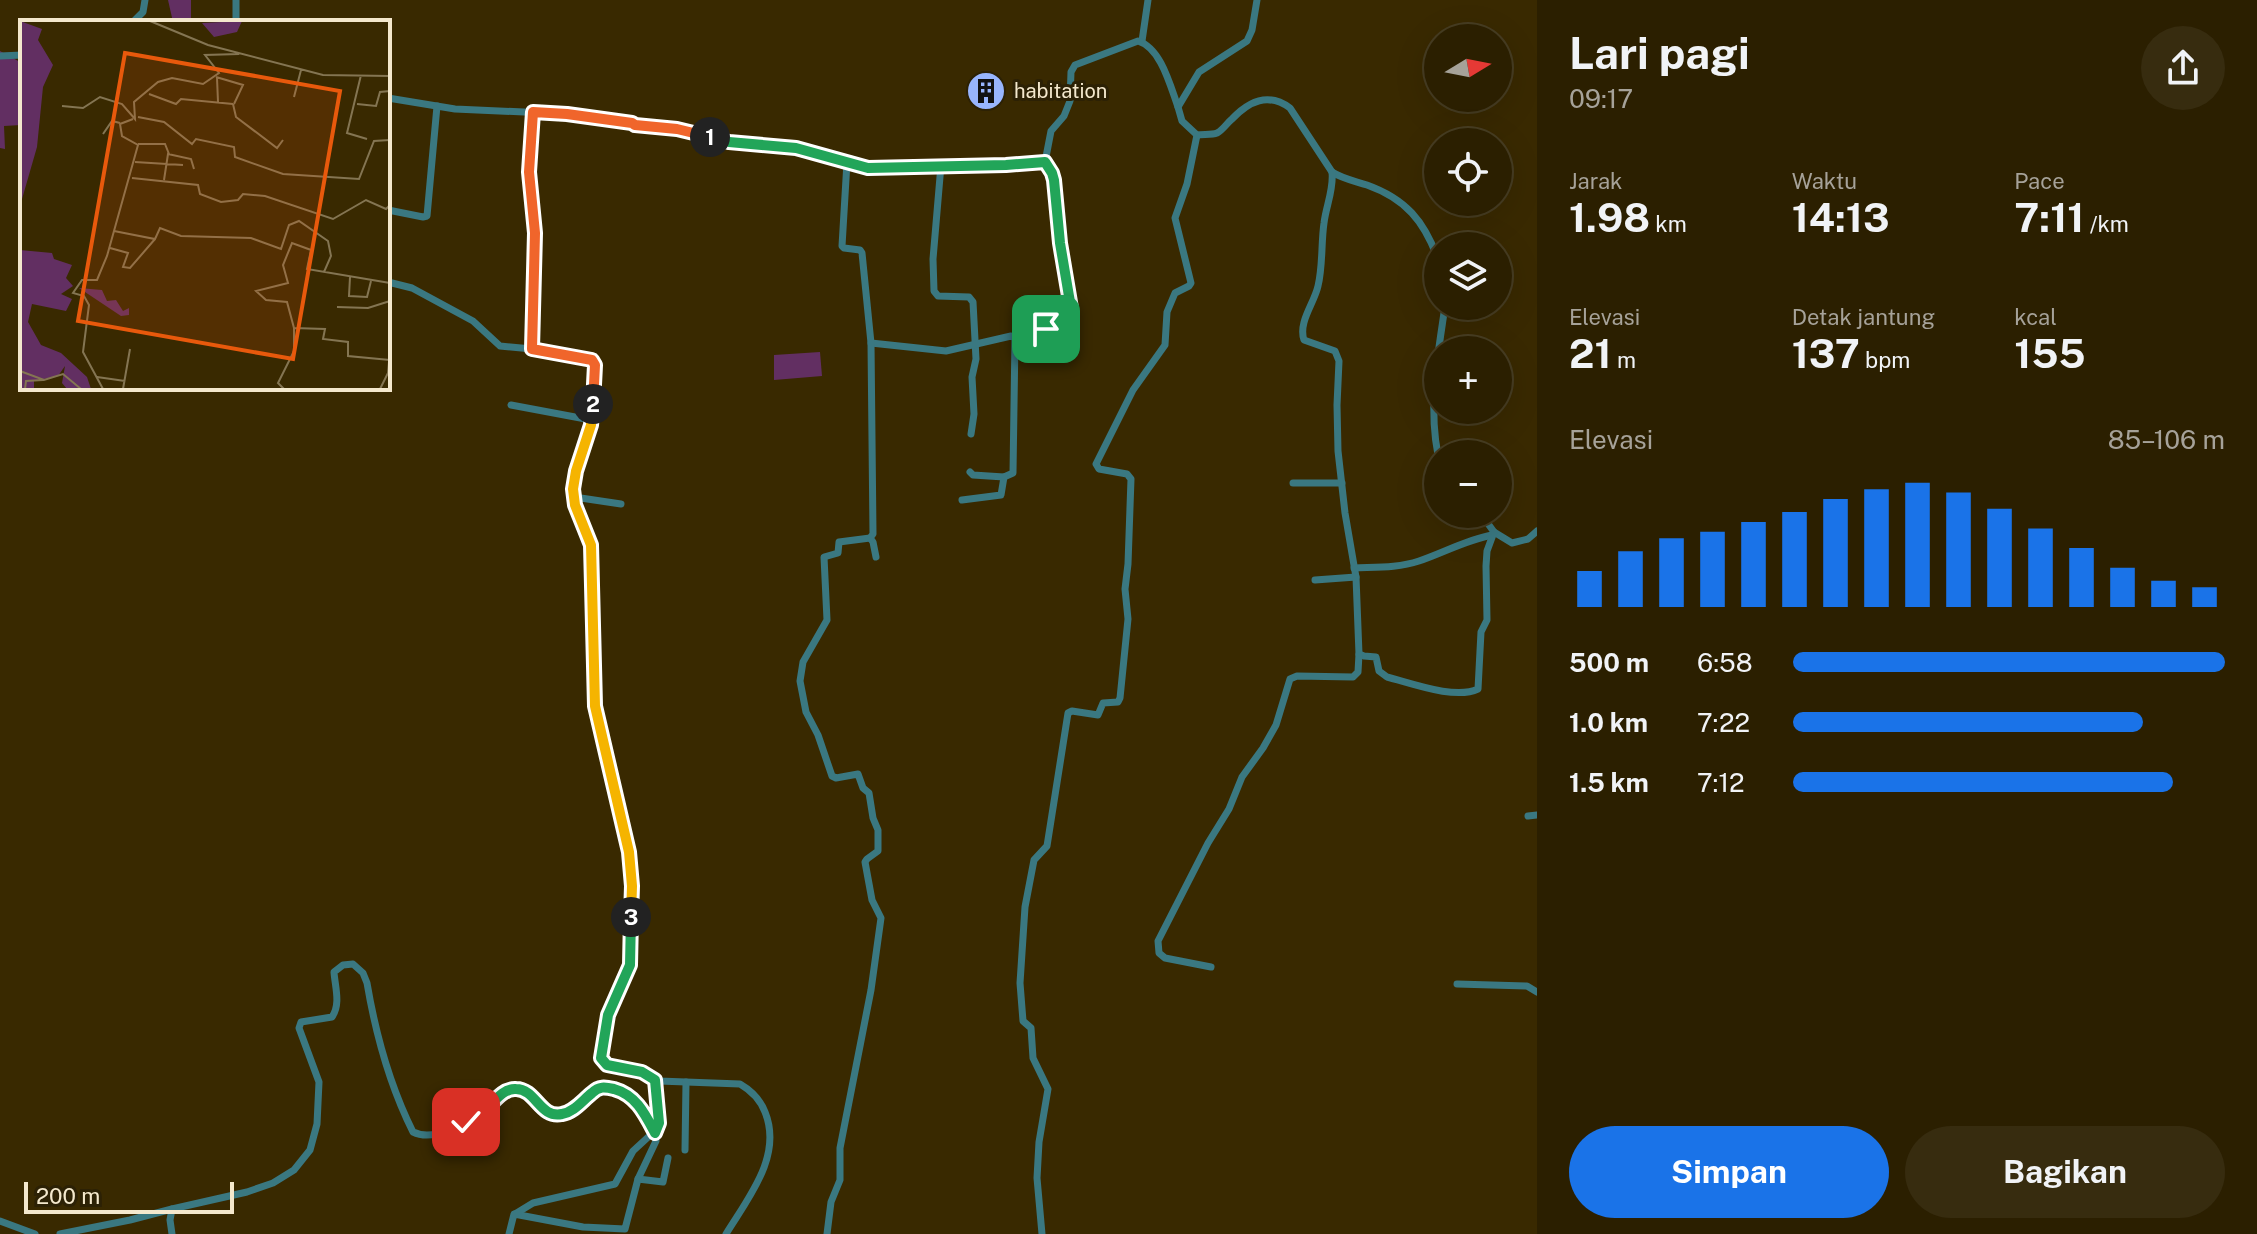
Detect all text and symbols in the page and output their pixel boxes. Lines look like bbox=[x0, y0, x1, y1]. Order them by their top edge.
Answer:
inset map bbox=[20, 20, 390, 390]
north arrow bbox=[1424, 24, 1512, 112]
map controls bbox=[1424, 24, 1512, 528]
button: share bbox=[2141, 26, 2225, 110]
text: Lari pagi bbox=[1569, 27, 1750, 79]
building icon: habitation bbox=[965, 70, 1007, 112]
place label: habitation bbox=[1014, 79, 1107, 103]
text: 09:17 bbox=[1569, 83, 1633, 114]
pin: 1 bbox=[690, 117, 730, 157]
text: 1 bbox=[705, 124, 715, 150]
button: locate bbox=[1424, 128, 1512, 216]
text: Jarak bbox=[1569, 168, 1622, 194]
text: Waktu bbox=[1792, 168, 1857, 194]
text: Pace bbox=[2014, 168, 2065, 194]
text: 1.98 bbox=[1569, 194, 1650, 241]
text: 14:13 bbox=[1792, 194, 1890, 241]
text: 7:11 bbox=[2014, 194, 2084, 241]
text: km bbox=[1650, 211, 1687, 237]
text: /km bbox=[2084, 211, 2129, 237]
button: layers bbox=[1424, 232, 1512, 320]
pin bbox=[1012, 295, 1080, 363]
text: Elevasi bbox=[1569, 304, 1640, 330]
text: Detak jantung bbox=[1792, 304, 1935, 330]
text: kcal bbox=[2014, 304, 2057, 330]
icon: arrive bbox=[1024, 307, 1068, 351]
text: 21 bbox=[1569, 330, 1612, 377]
text: 137 bbox=[1792, 330, 1860, 377]
text: 155 bbox=[2014, 330, 2085, 377]
button: + bbox=[1424, 336, 1512, 424]
text: m bbox=[1612, 347, 1636, 373]
text: bpm bbox=[1860, 347, 1910, 373]
pin: 2 bbox=[573, 384, 613, 424]
text: 2 bbox=[586, 391, 600, 417]
text: Elevasi bbox=[1569, 424, 1653, 455]
text: 85–106 m bbox=[2108, 424, 2225, 455]
button: − bbox=[1424, 440, 1512, 528]
text: 500 m bbox=[1569, 647, 1649, 678]
text: 6:58 bbox=[1697, 647, 1753, 678]
text: 1.0 km bbox=[1569, 707, 1648, 738]
text: 7:22 bbox=[1697, 707, 1750, 738]
text: 1.5 km bbox=[1569, 767, 1649, 798]
text: 7:12 bbox=[1697, 767, 1745, 798]
pin: 3 bbox=[611, 897, 651, 937]
text: 3 bbox=[624, 904, 638, 930]
pin bbox=[432, 1088, 500, 1156]
icon: check bbox=[444, 1100, 488, 1144]
button: Simpan bbox=[1569, 1126, 1889, 1218]
button: Bagikan bbox=[1905, 1126, 2225, 1218]
scale bar bbox=[24, 1178, 234, 1214]
text: 200 m bbox=[36, 1183, 100, 1209]

